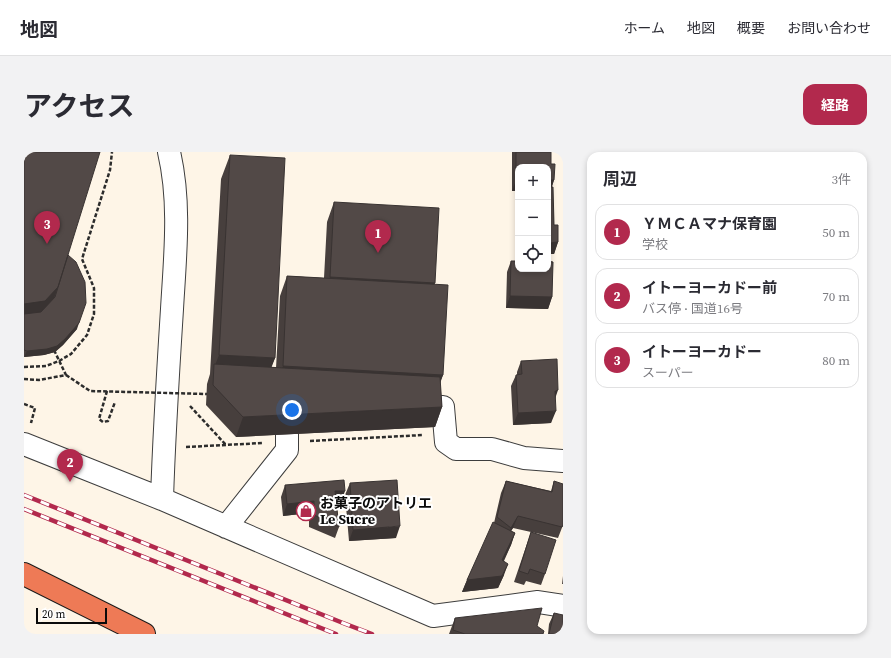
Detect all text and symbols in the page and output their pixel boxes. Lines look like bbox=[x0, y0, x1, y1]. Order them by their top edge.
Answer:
text: 地図 bbox=[20, 16, 58, 42]
text: ホーム bbox=[623, 18, 665, 38]
text: 地図 bbox=[687, 18, 715, 38]
text: 概要 bbox=[737, 18, 765, 38]
text: お問い合わせ bbox=[787, 18, 871, 38]
button: 経路 bbox=[803, 84, 867, 125]
text: アクセス bbox=[24, 87, 135, 125]
map controls bbox=[515, 164, 551, 272]
button: + bbox=[515, 164, 551, 200]
text: 周辺 bbox=[603, 167, 637, 191]
text: 3件 bbox=[831, 171, 851, 188]
button: − bbox=[515, 200, 551, 236]
pin: 3 bbox=[34, 211, 60, 244]
text: ＹＭＣＡマナ保育園 bbox=[642, 213, 777, 234]
pin: 1 bbox=[365, 220, 391, 253]
text: 1 bbox=[613, 224, 621, 241]
text: 50 m bbox=[822, 224, 850, 241]
button: locate bbox=[515, 236, 551, 272]
text: 学校 bbox=[642, 236, 668, 253]
text: イトーヨーカドー前 bbox=[642, 277, 777, 298]
text: 2 bbox=[613, 288, 621, 305]
text: 70 m bbox=[822, 288, 850, 305]
text: バス停 · 国道16号 bbox=[642, 300, 743, 317]
text: イトーヨーカドー bbox=[642, 341, 762, 362]
text: 3 bbox=[613, 352, 621, 369]
text: 80 m bbox=[822, 352, 850, 369]
text: スーパー bbox=[642, 364, 694, 381]
your location bbox=[282, 400, 302, 420]
pin: 2 bbox=[57, 449, 83, 482]
place label: お菓子のアトリエ Le Sucre bbox=[320, 493, 432, 529]
shop icon: お菓子のアトリエ Le Sucre bbox=[295, 500, 317, 522]
scale bar bbox=[36, 606, 107, 625]
text: 20 m bbox=[42, 607, 65, 622]

